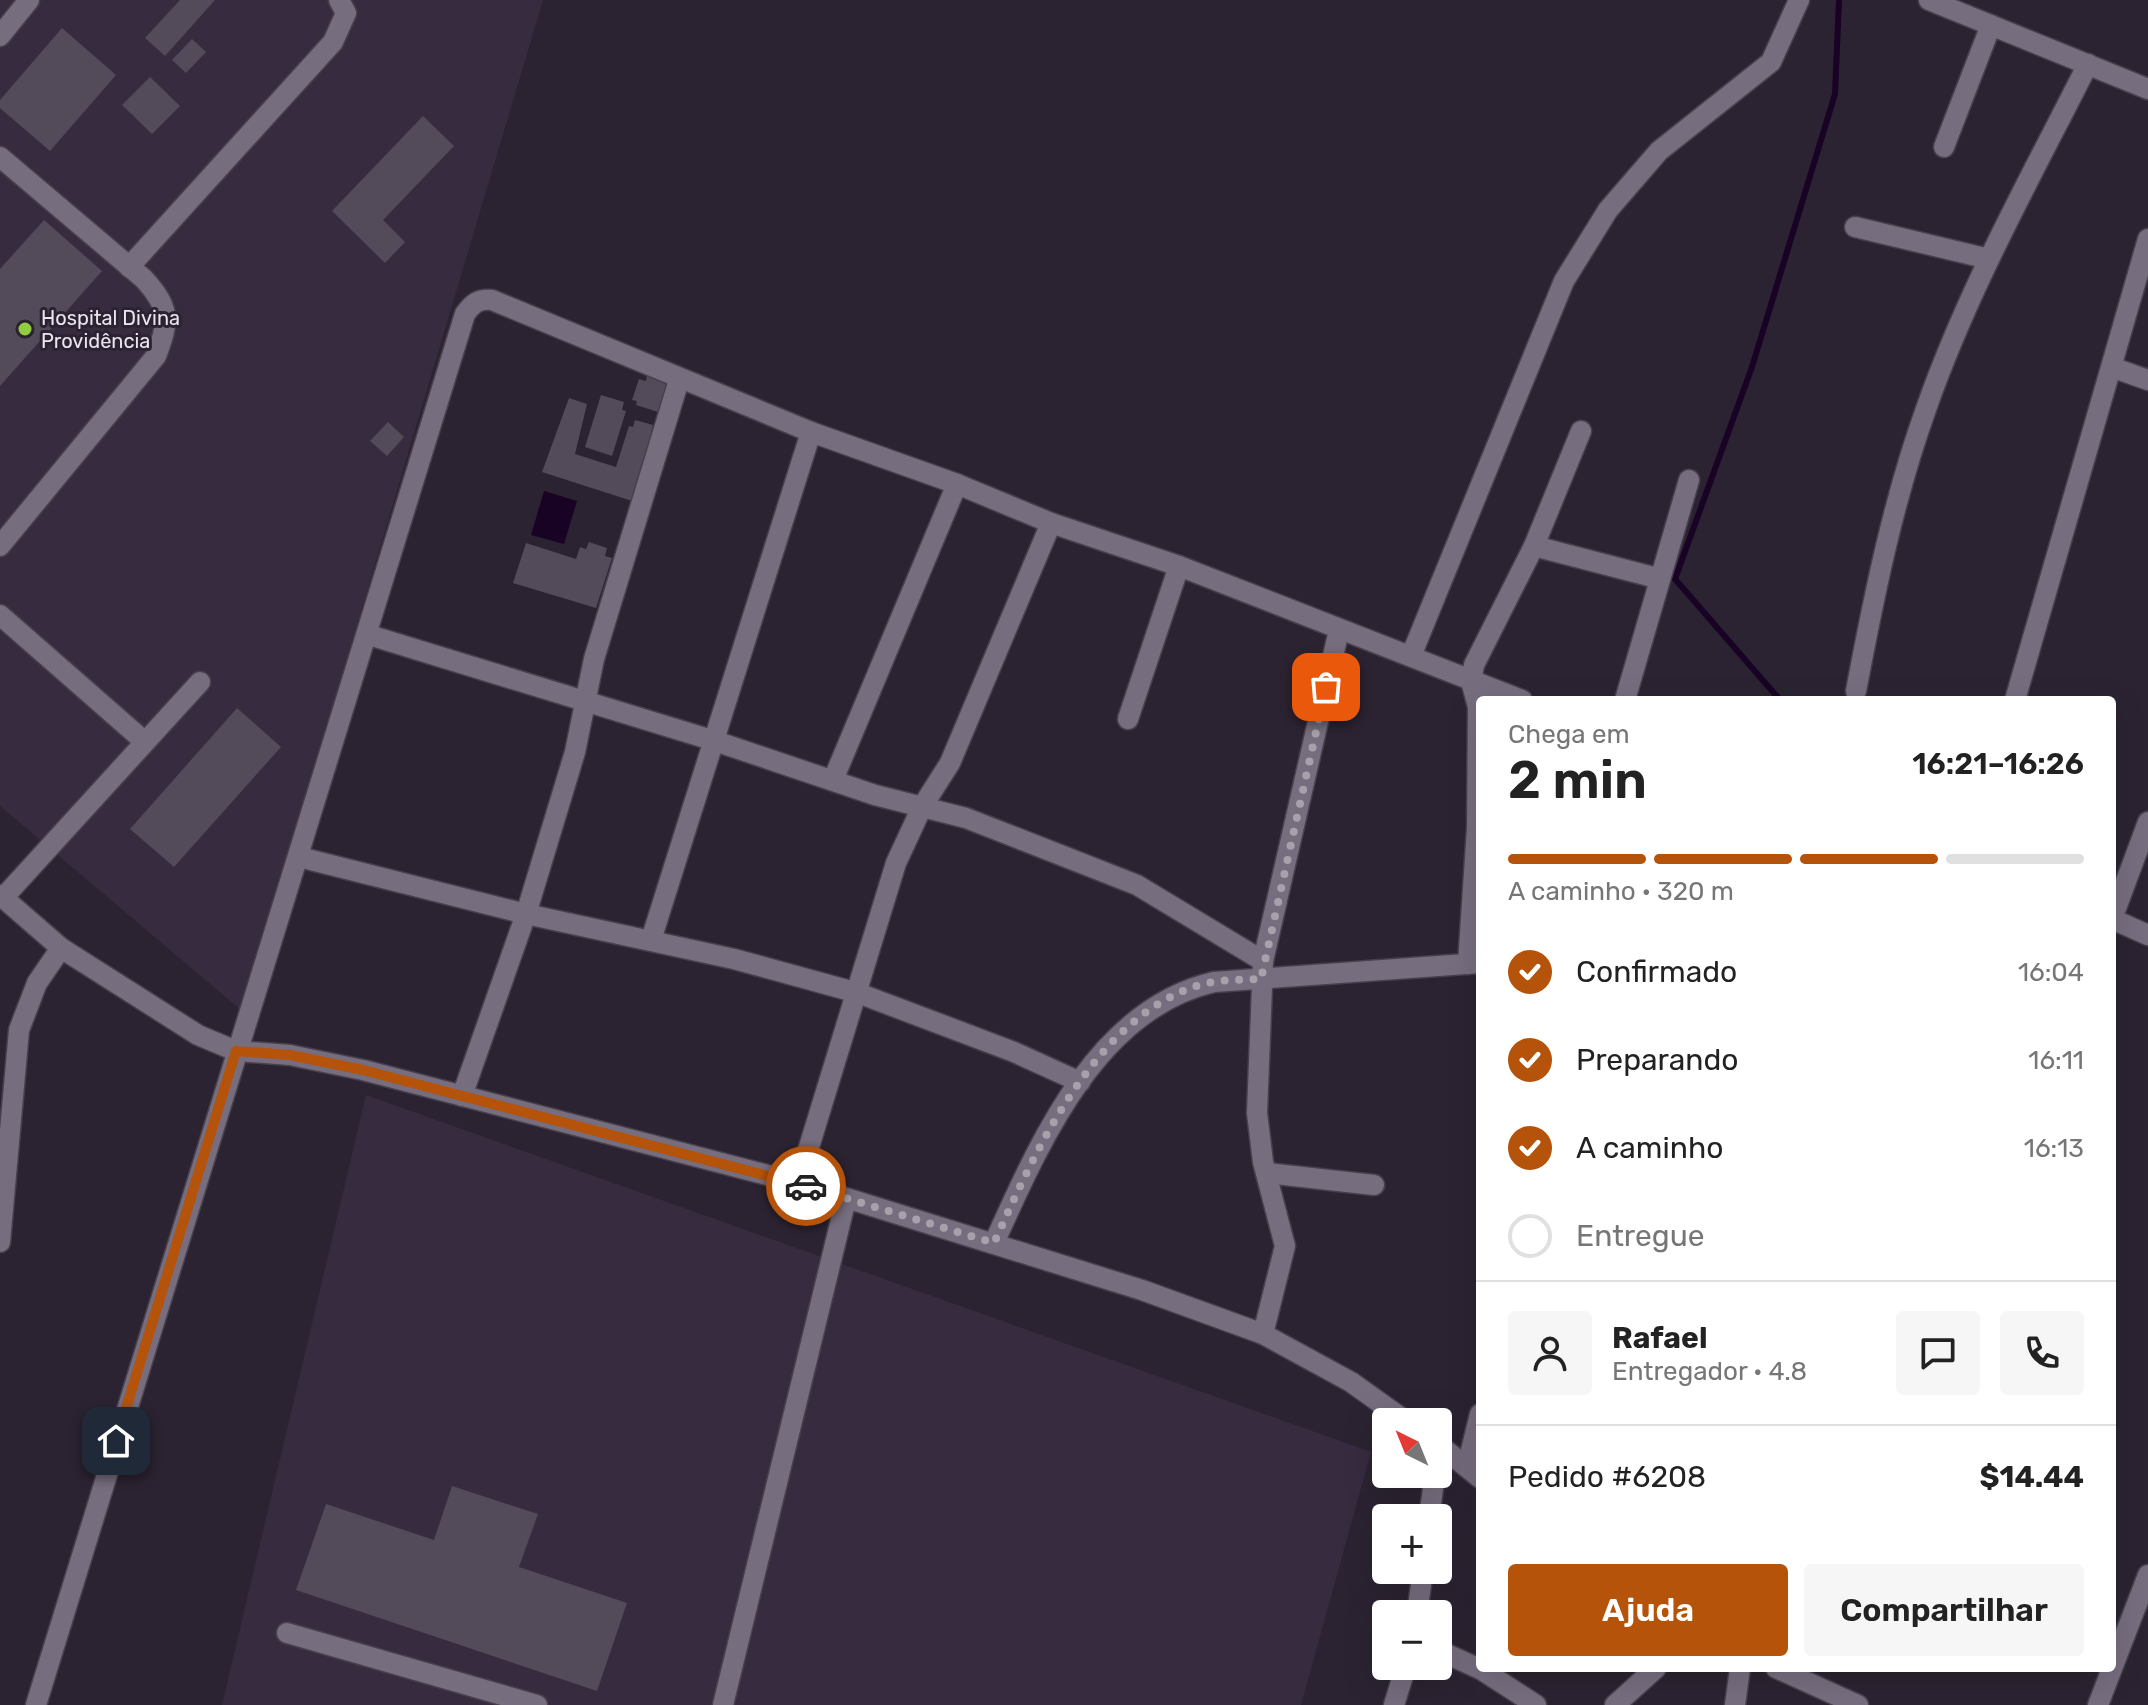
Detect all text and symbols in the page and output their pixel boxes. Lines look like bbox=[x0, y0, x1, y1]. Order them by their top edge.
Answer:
place label: Hospital Divina Providência bbox=[41, 306, 180, 353]
marker: Hospital Divina Providência bbox=[16, 320, 34, 338]
pin bbox=[1292, 653, 1360, 721]
icon: bag bbox=[1304, 665, 1348, 709]
text: Chega em bbox=[1508, 719, 1630, 750]
text: 16:21–16:26 bbox=[1912, 746, 2084, 782]
text: 2 min bbox=[1508, 749, 1647, 811]
text: A caminho · 320 m bbox=[1508, 876, 1734, 907]
icon: check bbox=[1508, 950, 1552, 994]
text: Confirmado bbox=[1576, 954, 1737, 990]
text: 16:04 bbox=[2018, 957, 2084, 988]
icon: check bbox=[1508, 1038, 1552, 1082]
text: Preparando bbox=[1576, 1042, 1739, 1078]
text: 16:11 bbox=[2028, 1045, 2084, 1076]
icon: check bbox=[1508, 1126, 1552, 1170]
text: A caminho bbox=[1576, 1130, 1723, 1166]
text: 16:13 bbox=[2024, 1133, 2084, 1164]
courier bbox=[766, 1146, 846, 1226]
icon: car bbox=[784, 1164, 828, 1208]
text: Entregue bbox=[1576, 1218, 1705, 1254]
button: person bbox=[1508, 1311, 1592, 1395]
button: chat bbox=[1896, 1311, 1980, 1395]
button: phone bbox=[2000, 1311, 2084, 1395]
text: Rafael bbox=[1612, 1320, 1707, 1356]
text: Entregador · 4.8 bbox=[1612, 1356, 1807, 1387]
pin bbox=[82, 1407, 150, 1475]
north arrow bbox=[1372, 1408, 1452, 1488]
map controls bbox=[1372, 1408, 1452, 1680]
icon: home bbox=[94, 1419, 138, 1463]
text: Pedido #6208 bbox=[1508, 1459, 1706, 1495]
text: $14.44 bbox=[1979, 1459, 2084, 1495]
button: + bbox=[1372, 1504, 1452, 1584]
button: Ajuda bbox=[1508, 1564, 1788, 1656]
button: Compartilhar bbox=[1804, 1564, 2084, 1656]
button: − bbox=[1372, 1600, 1452, 1680]

